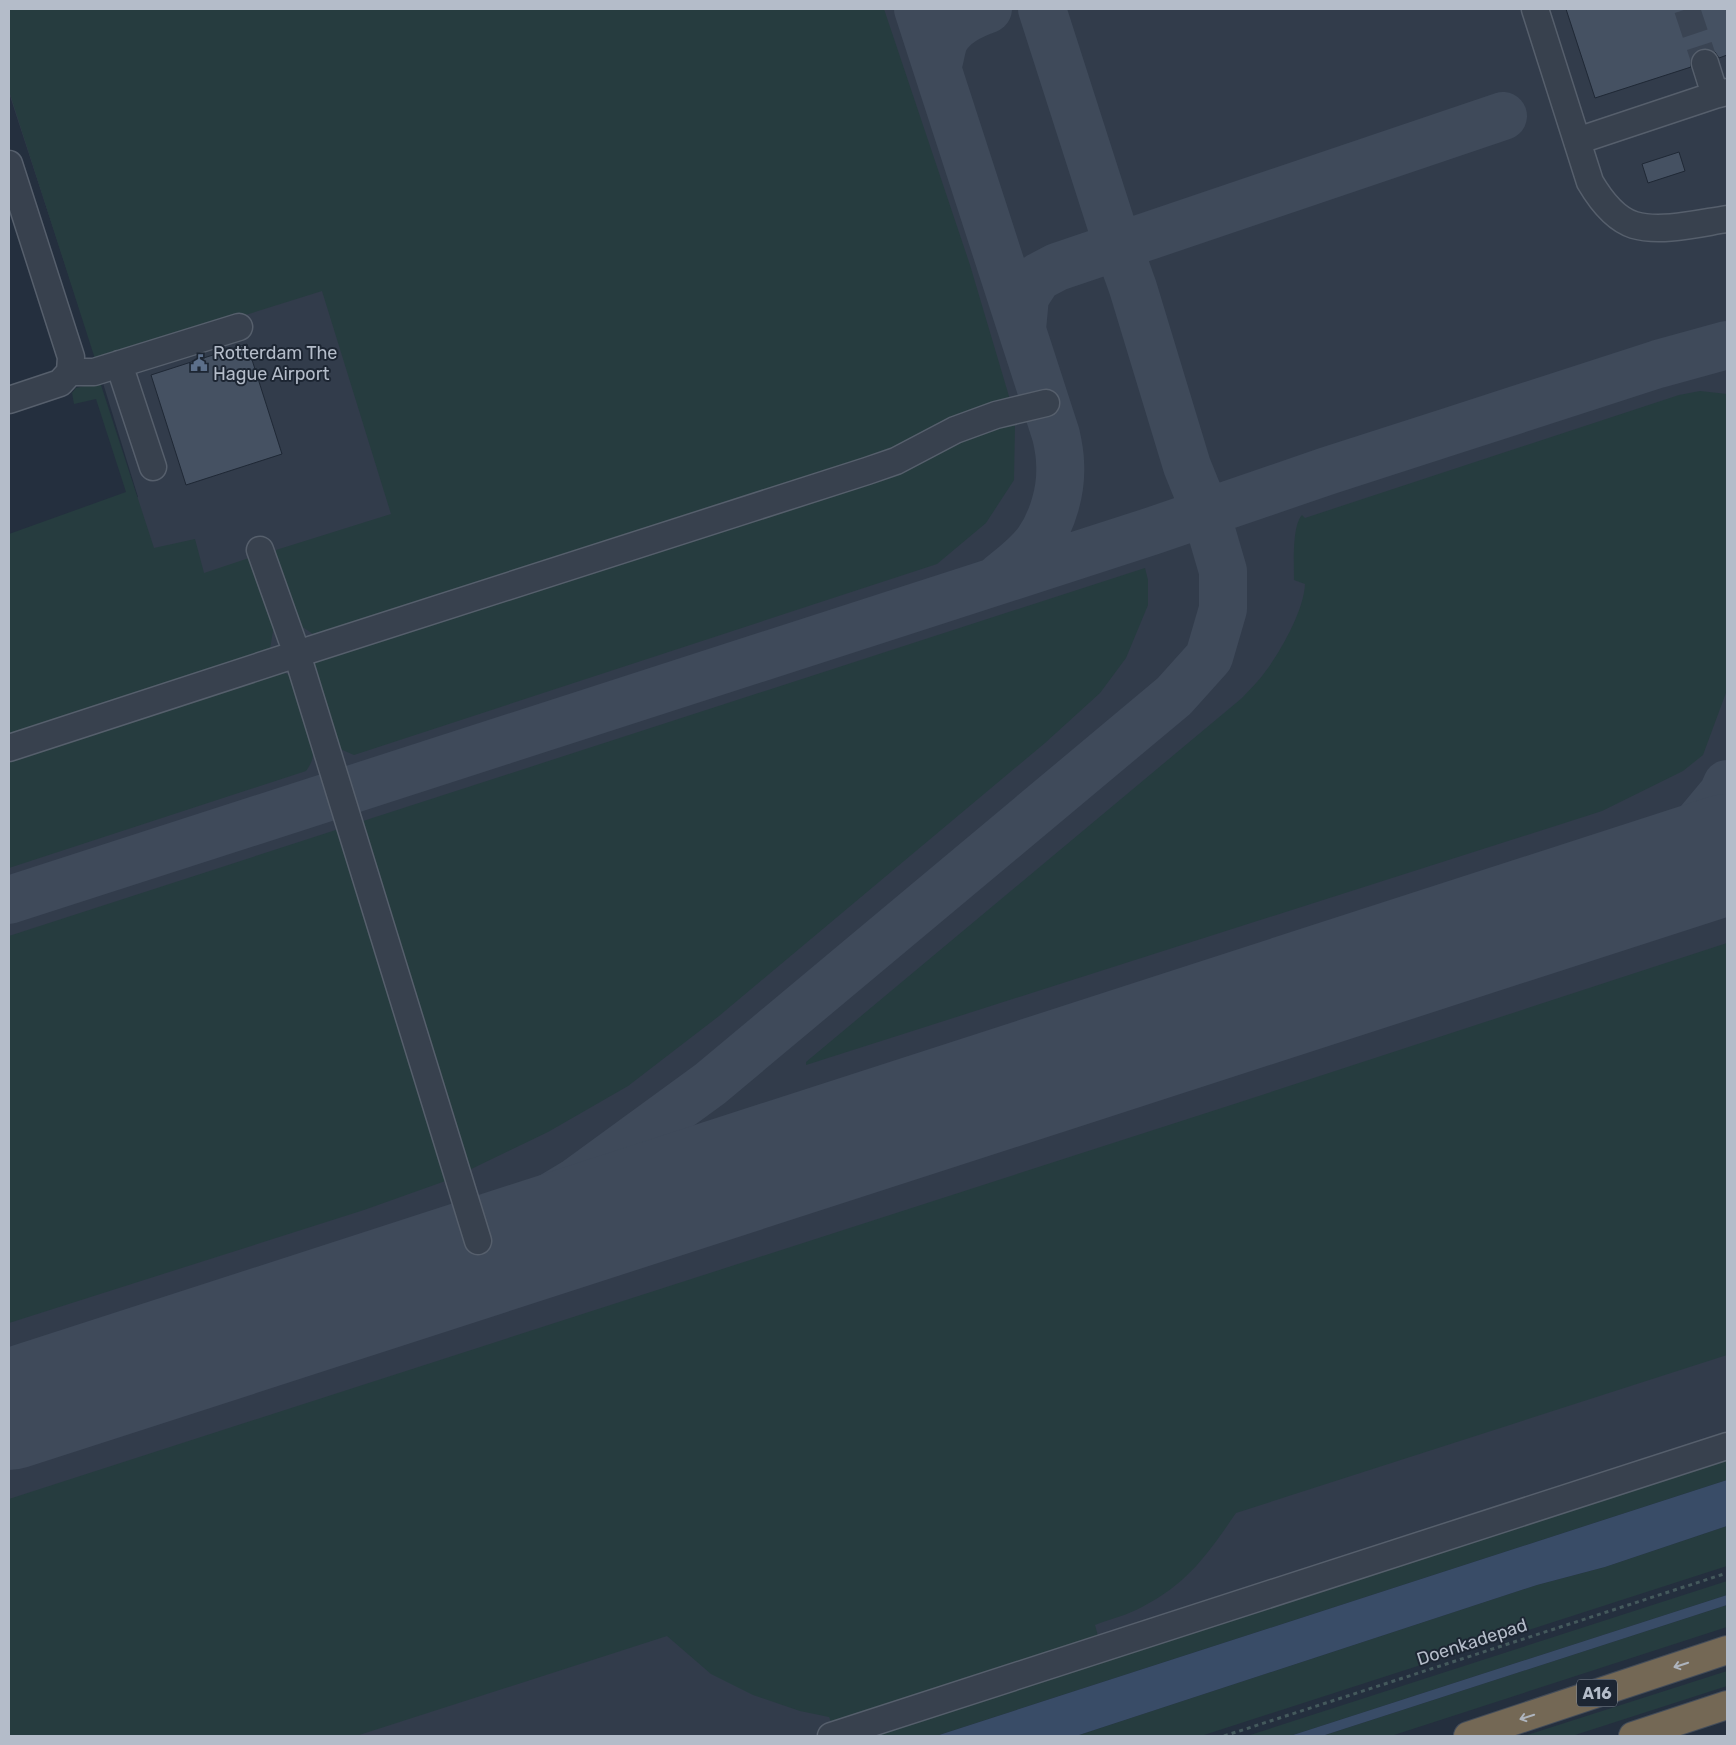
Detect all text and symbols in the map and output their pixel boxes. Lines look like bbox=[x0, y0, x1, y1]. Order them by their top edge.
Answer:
place label: Rotterdam The Hague Airport bbox=[213, 342, 337, 385]
public building icon: Rotterdam The Hague Airport bbox=[189, 353, 209, 373]
street label: Doenkadepad bbox=[1414, 1614, 1530, 1670]
one-way arrow bbox=[1673, 1661, 1689, 1671]
road number: A16 bbox=[1577, 1680, 1617, 1706]
one-way arrow bbox=[1519, 1712, 1535, 1722]

